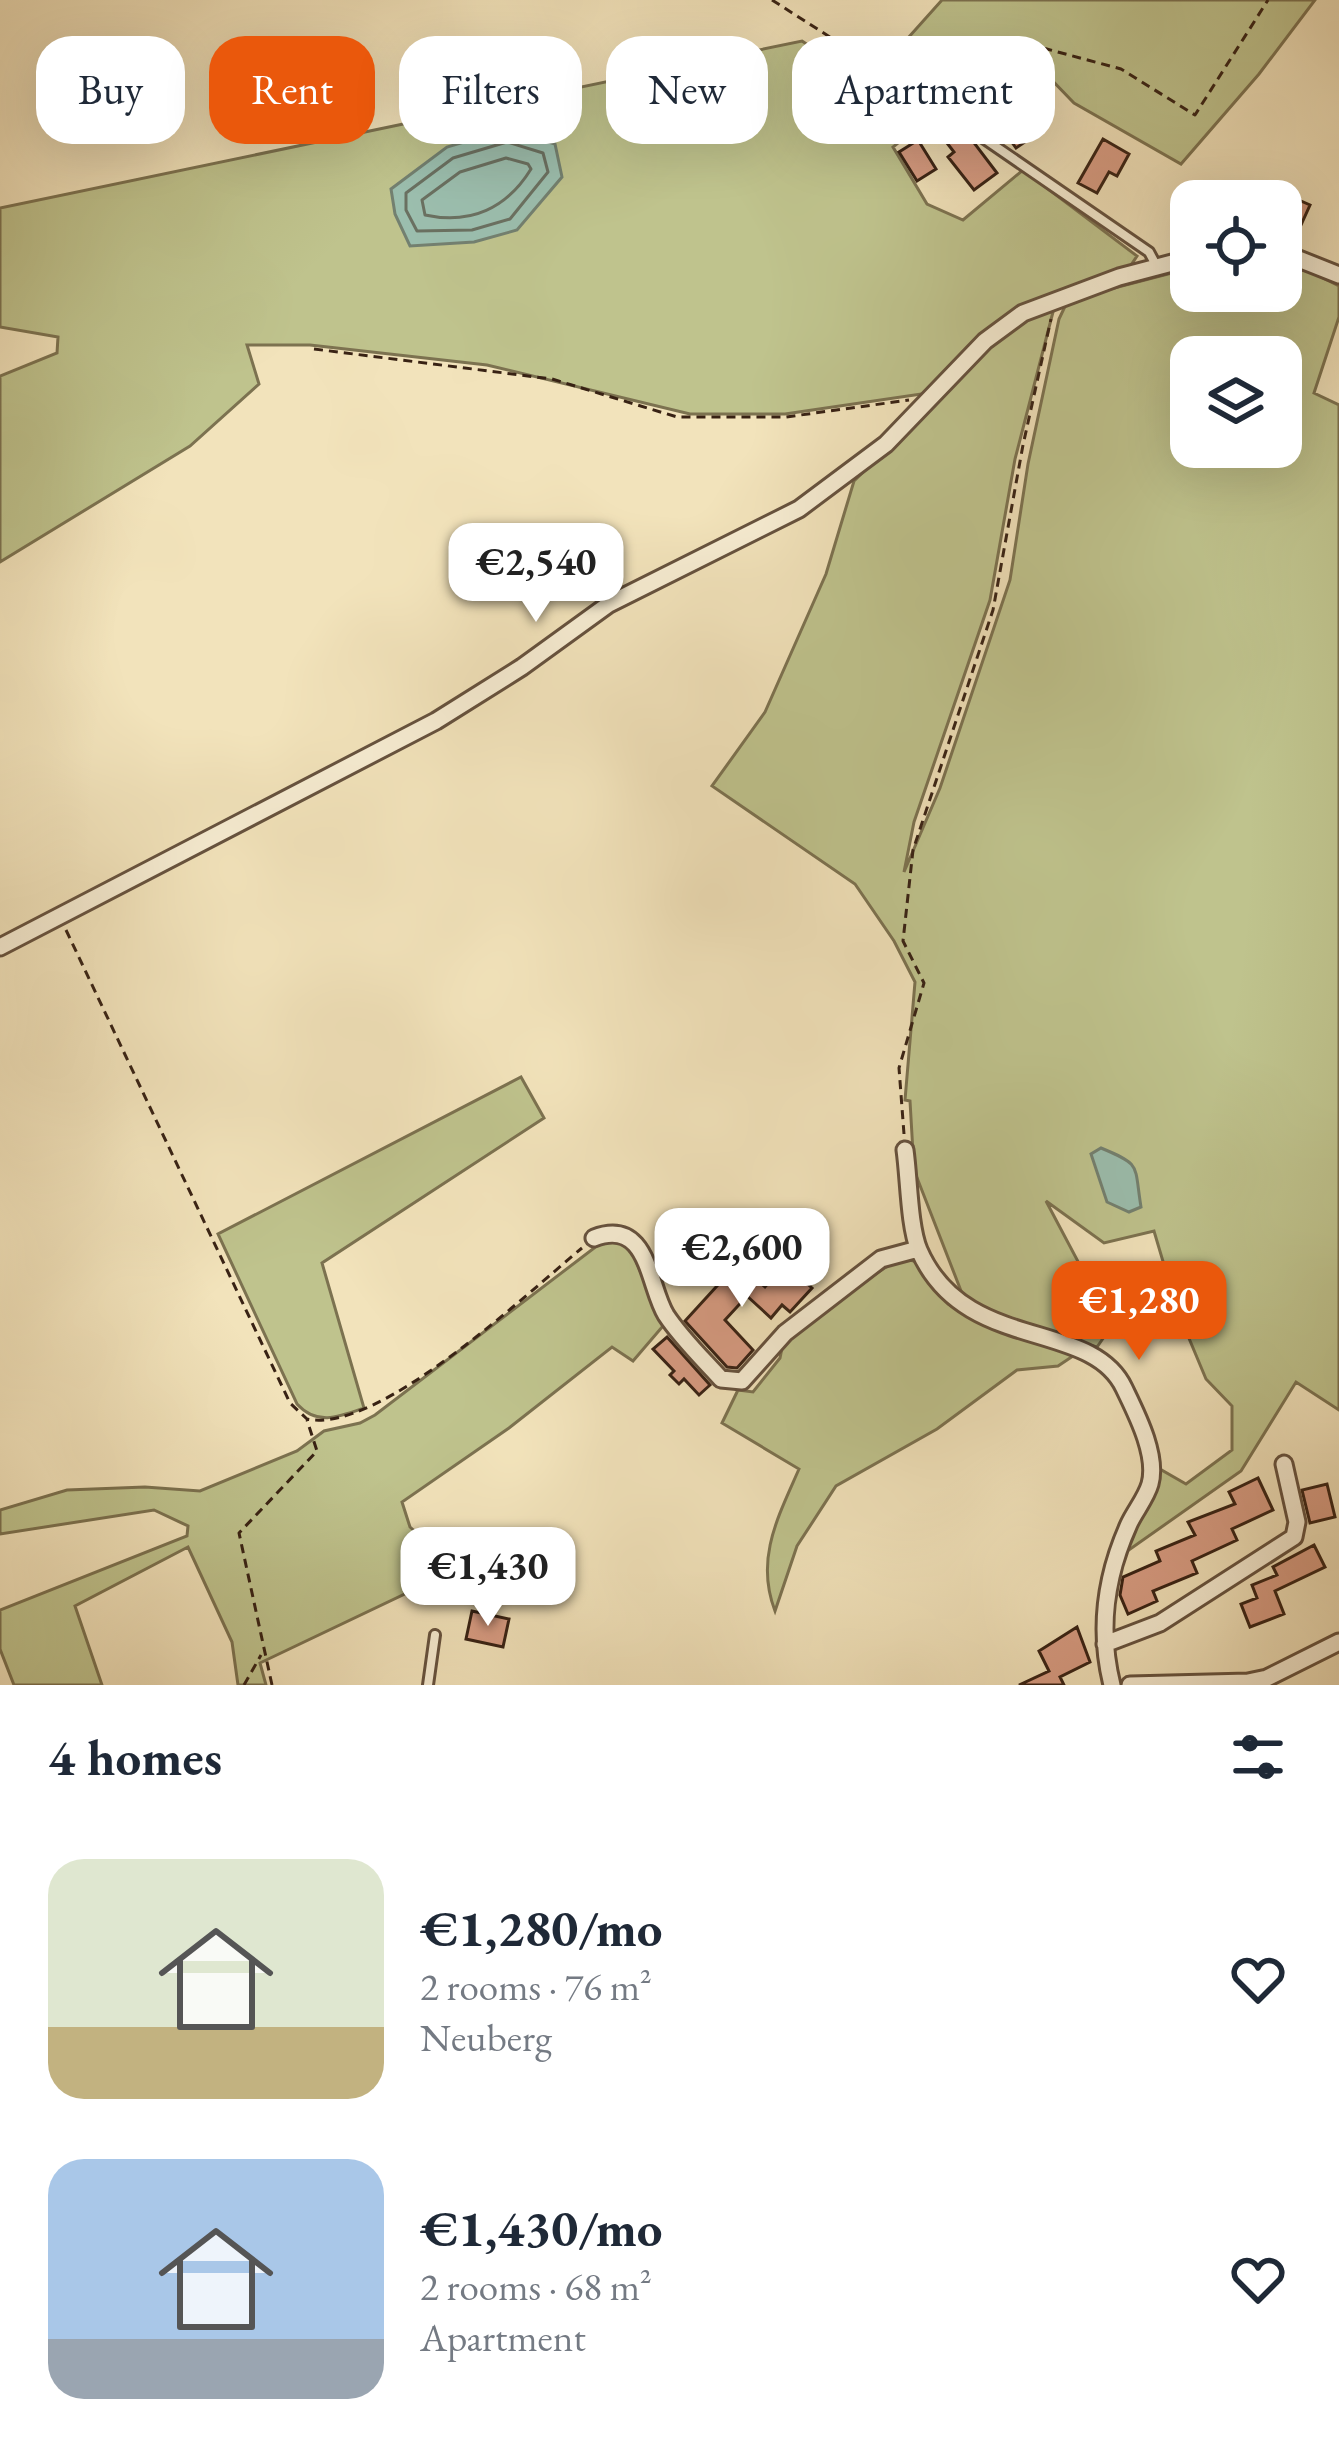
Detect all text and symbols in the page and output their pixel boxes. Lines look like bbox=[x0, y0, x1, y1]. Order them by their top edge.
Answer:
chip: Buy bbox=[36, 36, 185, 144]
chip: Rent bbox=[209, 36, 375, 144]
chip: Filters bbox=[399, 36, 582, 144]
chip: New bbox=[606, 36, 768, 144]
chip: Apartment bbox=[792, 36, 1055, 144]
map controls bbox=[1170, 180, 1302, 468]
button: locate bbox=[1170, 180, 1302, 312]
button: layers bbox=[1170, 336, 1302, 468]
pin: €2,540 bbox=[438, 523, 634, 625]
text: €2,540 bbox=[476, 536, 596, 587]
pin: €2,600 bbox=[644, 1208, 840, 1310]
text: €2,600 bbox=[682, 1221, 802, 1272]
pin: €1,280 bbox=[1041, 1261, 1237, 1363]
text: €1,280 bbox=[1079, 1274, 1199, 1325]
pin: €1,430 bbox=[390, 1527, 586, 1629]
text: €1,430 bbox=[428, 1540, 548, 1591]
text: 4 homes bbox=[48, 1724, 222, 1790]
icon: filters bbox=[1225, 1724, 1291, 1790]
text: €1,280/mo bbox=[420, 1895, 663, 1961]
icon: home bbox=[144, 1907, 288, 2051]
icon: heart bbox=[1225, 1946, 1291, 2012]
text: 2 rooms · 76 m² bbox=[420, 1961, 652, 2012]
text: Neuberg bbox=[420, 2012, 552, 2063]
text: €1,430/mo bbox=[420, 2195, 663, 2261]
icon: home bbox=[144, 2207, 288, 2351]
icon: heart bbox=[1225, 2246, 1291, 2312]
text: 2 rooms · 68 m² bbox=[420, 2261, 652, 2312]
text: Apartment bbox=[420, 2312, 586, 2363]

